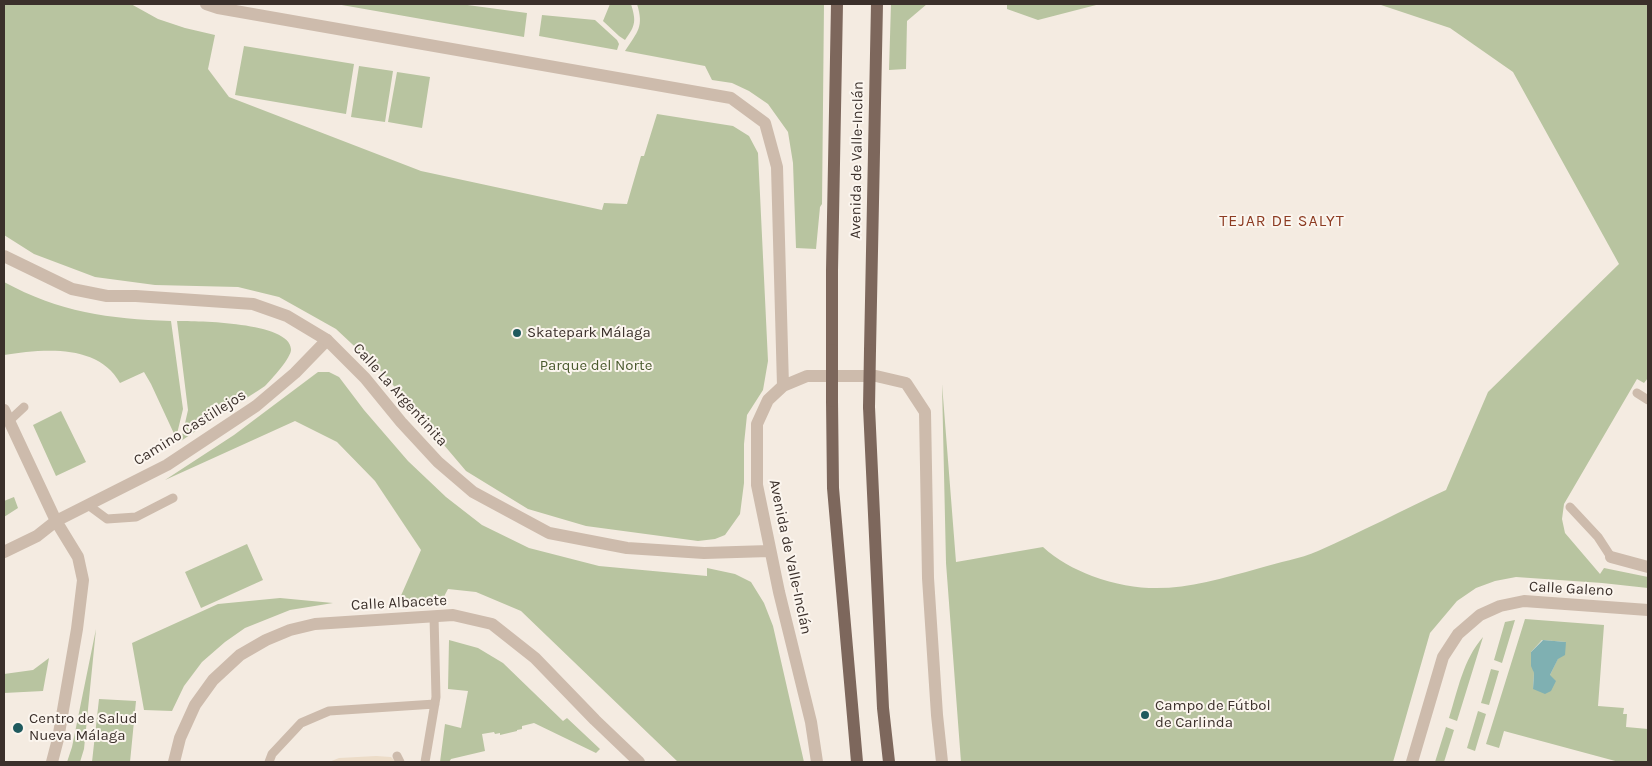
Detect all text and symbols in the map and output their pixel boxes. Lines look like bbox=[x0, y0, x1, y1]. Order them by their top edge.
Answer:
street label: Avenida de Valle-Inclán bbox=[847, 81, 867, 239]
district label: TEJAR DE SALYT bbox=[1217, 211, 1347, 231]
place label: Skatepark Málaga bbox=[527, 324, 651, 342]
marker: Skatepark Málaga bbox=[511, 327, 523, 339]
street label: Calle La Argentinita bbox=[349, 340, 451, 450]
park label: Parque del Norte bbox=[540, 357, 652, 375]
street label: Camino Castillejos bbox=[130, 386, 250, 470]
street label: Avenida de Valle-Inclán bbox=[765, 478, 815, 636]
street label: Calle Galeno bbox=[1528, 578, 1614, 600]
street label: Calle Albacete bbox=[351, 592, 447, 614]
place label: Campo de Fútbol de Carlinda bbox=[1155, 697, 1271, 732]
marker: Campo de Fútbol de Carlinda bbox=[1139, 709, 1151, 721]
place label: Centro de Salud Nueva Málaga bbox=[29, 710, 137, 745]
marker: Centro de Salud Nueva Málaga bbox=[11, 721, 25, 735]

